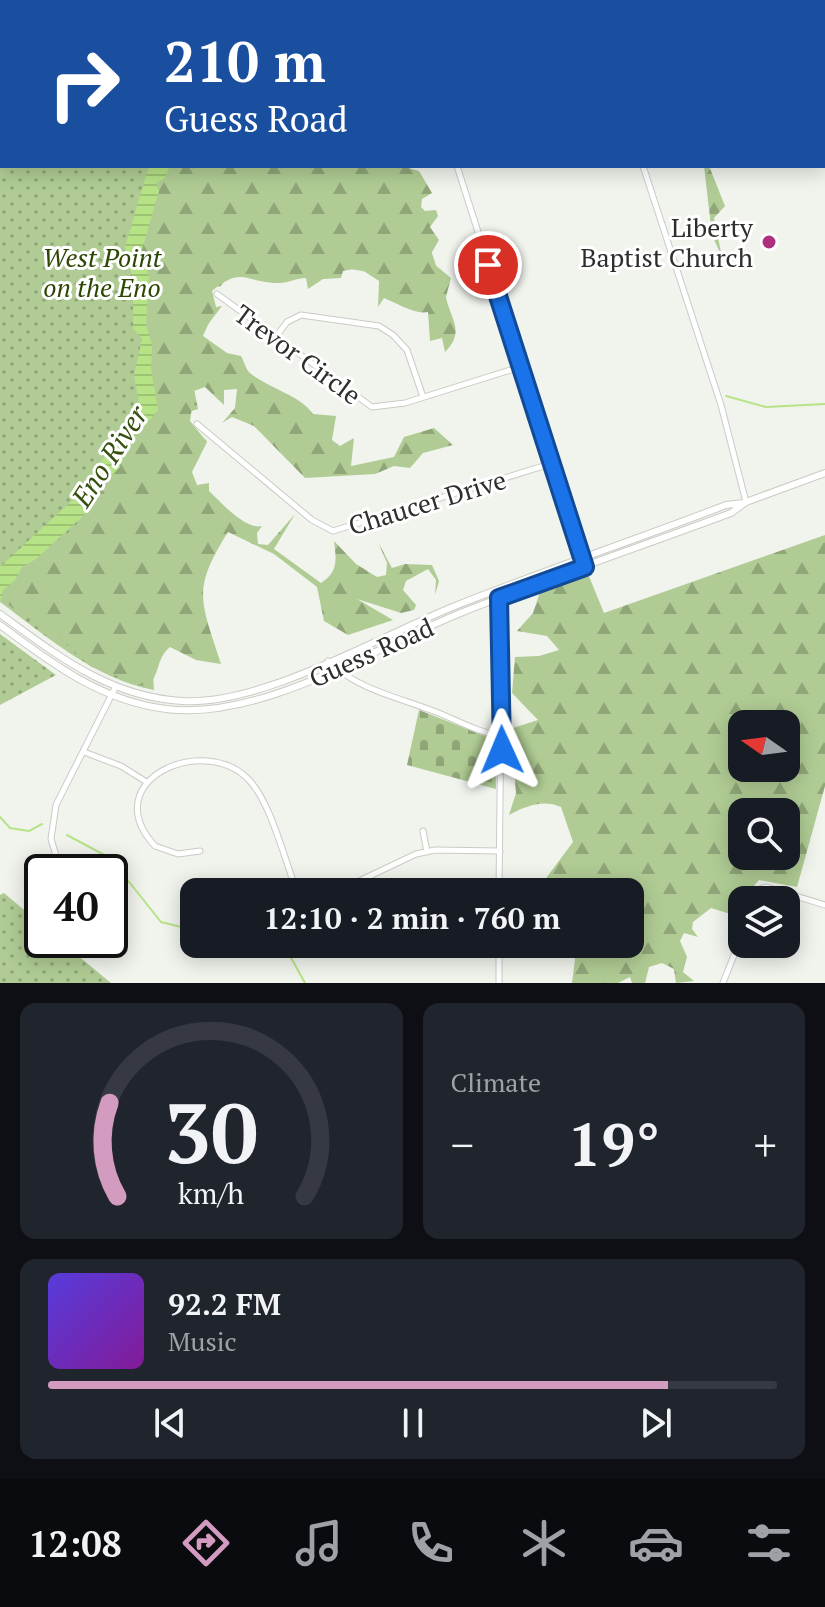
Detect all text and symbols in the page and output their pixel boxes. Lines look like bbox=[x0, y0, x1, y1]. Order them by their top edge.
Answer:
text: 210 m bbox=[164, 24, 326, 98]
icon: right bbox=[32, 32, 136, 136]
text: Guess Road bbox=[164, 95, 348, 142]
place label: Liberty Baptist Church bbox=[580, 210, 754, 274]
pin bbox=[454, 231, 522, 299]
marker: Liberty Baptist Church bbox=[760, 233, 778, 251]
park label: West Point on the Eno bbox=[42, 240, 163, 304]
icon: arrive bbox=[466, 243, 510, 287]
street label: Trevor Circle bbox=[228, 296, 368, 412]
water label: Eno River bbox=[62, 397, 156, 515]
street label: Chaucer Drive bbox=[344, 462, 510, 542]
street label: Guess Road bbox=[303, 609, 439, 695]
position arrow bbox=[460, 708, 544, 792]
north arrow bbox=[728, 710, 800, 782]
map controls bbox=[728, 710, 800, 958]
button: search bbox=[728, 798, 800, 870]
speed limit sign: 40 bbox=[24, 854, 128, 958]
button: layers bbox=[728, 886, 800, 958]
text: 12:10 · 2 min · 760 m bbox=[264, 898, 560, 938]
text: Climate bbox=[451, 1065, 541, 1099]
text: 30 bbox=[164, 1077, 258, 1187]
text: 19° bbox=[567, 1104, 660, 1183]
text: − bbox=[451, 1115, 474, 1174]
text: + bbox=[754, 1115, 777, 1174]
text: km/h bbox=[178, 1174, 244, 1212]
text: 92.2 FM bbox=[168, 1284, 281, 1324]
text: Music bbox=[168, 1324, 237, 1358]
icon: previous bbox=[148, 1401, 192, 1445]
icon: pause bbox=[391, 1401, 435, 1445]
icon: next bbox=[634, 1401, 678, 1445]
icon: directions bbox=[178, 1515, 234, 1571]
icon: music bbox=[291, 1515, 347, 1571]
icon: phone bbox=[403, 1515, 459, 1571]
icon: climate bbox=[516, 1515, 572, 1571]
icon: car bbox=[628, 1515, 684, 1571]
icon: filters bbox=[741, 1515, 797, 1571]
text: 12:08 bbox=[28, 1520, 122, 1567]

